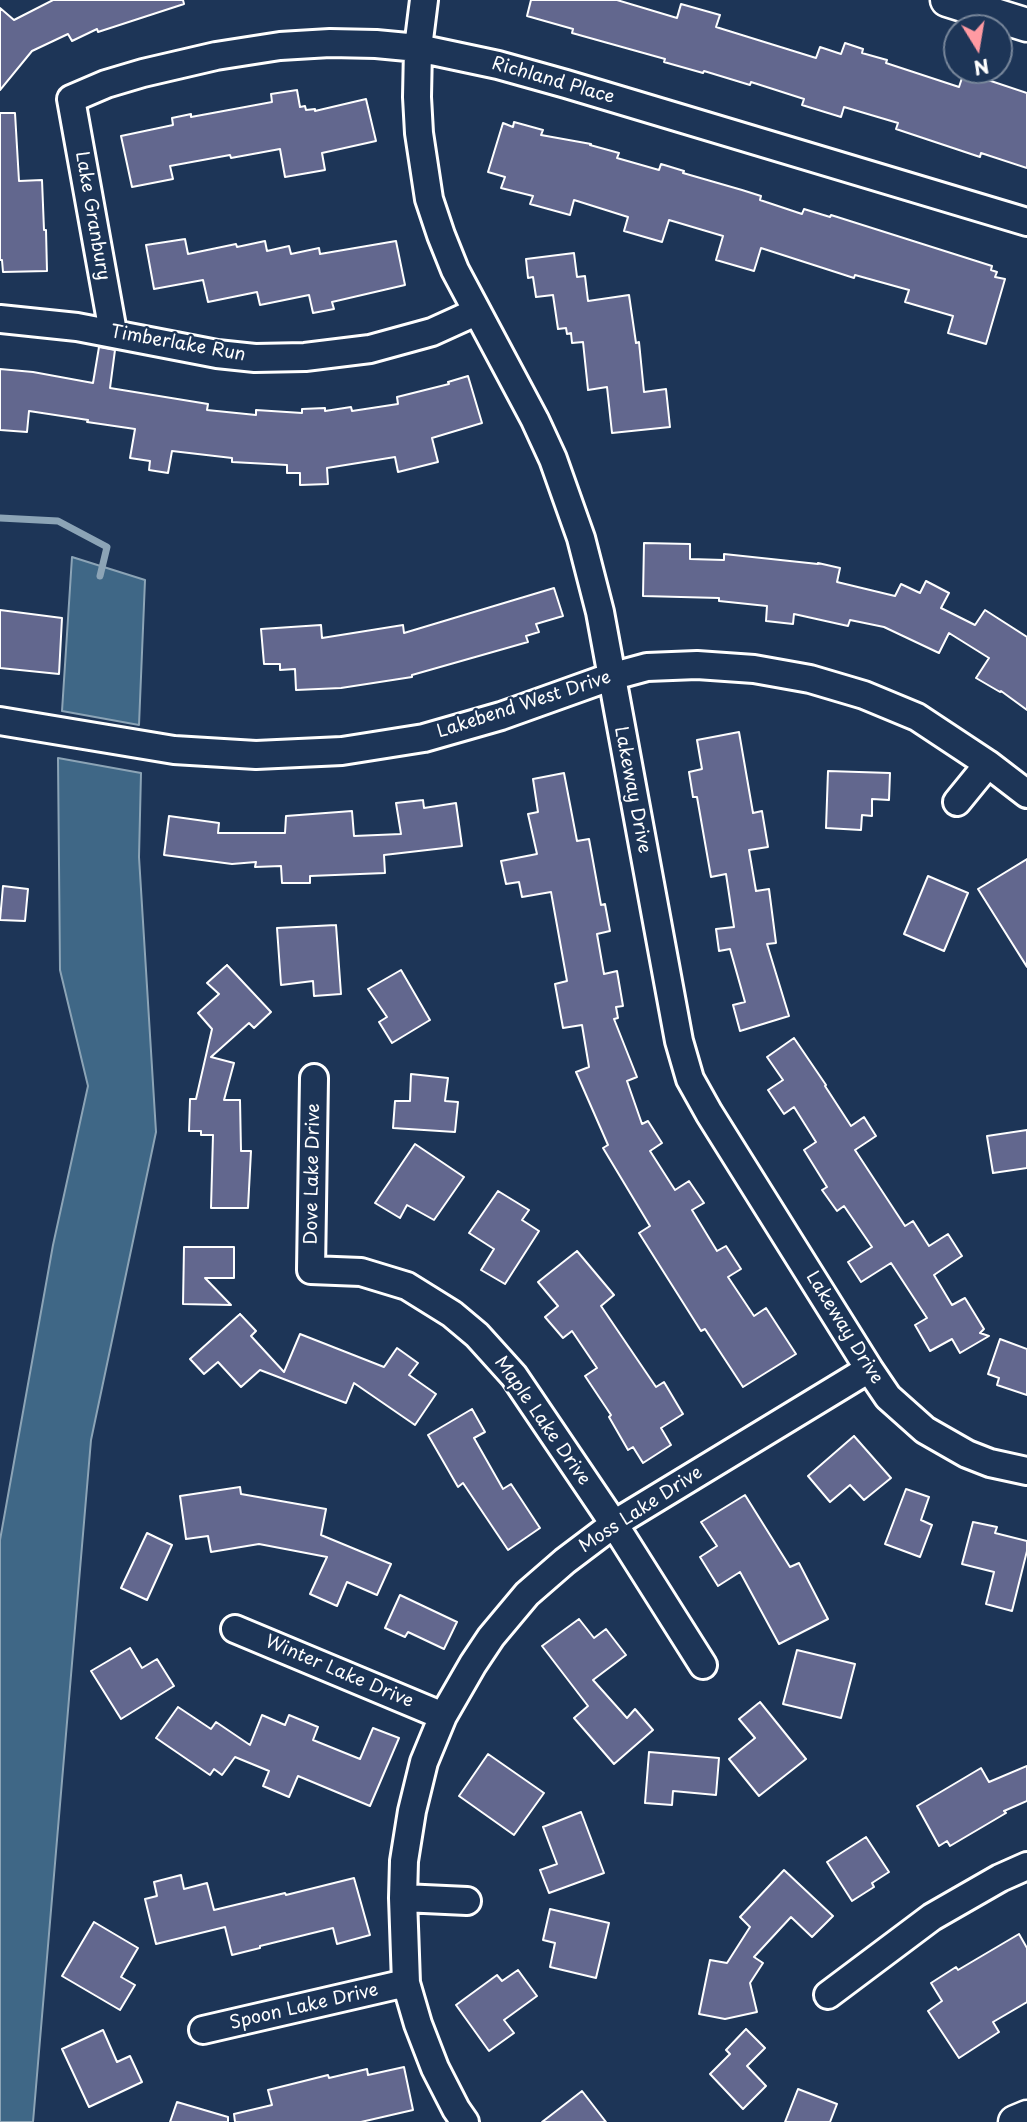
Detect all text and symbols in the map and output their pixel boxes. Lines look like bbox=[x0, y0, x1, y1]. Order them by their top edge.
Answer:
north arrow bbox=[943, 14, 1013, 84]
text: N bbox=[972, 52, 992, 83]
street label: Richland Place bbox=[489, 53, 617, 109]
street label: Lake Granbury bbox=[70, 150, 114, 282]
street label: Timberlake Run bbox=[109, 321, 247, 367]
street label: Lakebend West Drive bbox=[434, 667, 614, 743]
street label: Lakeway Drive bbox=[609, 725, 655, 855]
street label: Dove Lake Drive bbox=[301, 1103, 325, 1245]
street label: Lakeway Drive bbox=[801, 1268, 887, 1388]
street label: Maple Lake Drive bbox=[489, 1352, 595, 1490]
street label: Moss Lake Drive bbox=[575, 1462, 707, 1558]
street label: Winter Lake Drive bbox=[262, 1631, 416, 1713]
street label: Spoon Lake Drive bbox=[228, 1979, 380, 2035]

